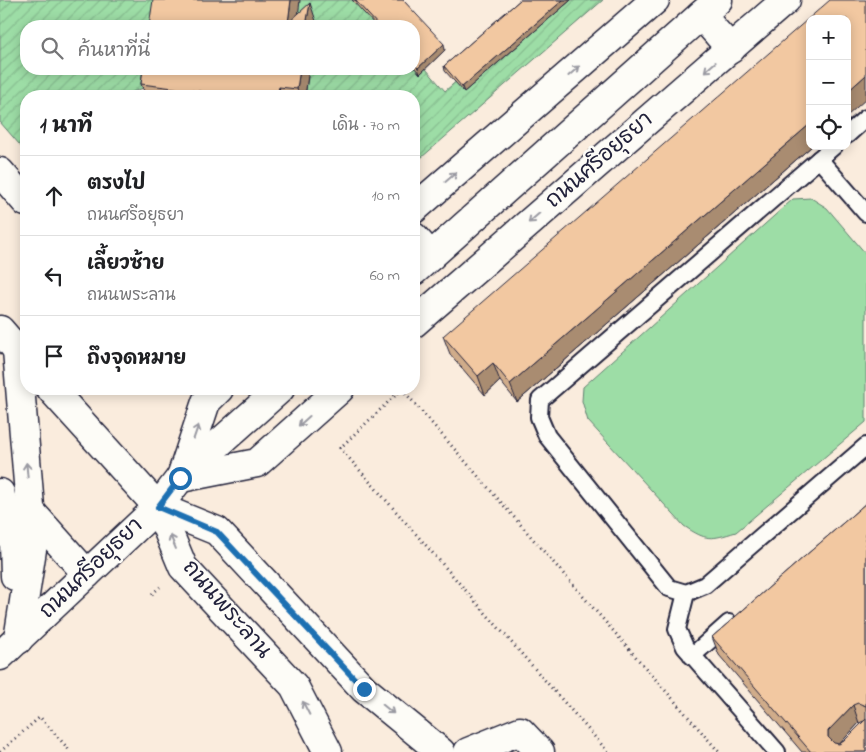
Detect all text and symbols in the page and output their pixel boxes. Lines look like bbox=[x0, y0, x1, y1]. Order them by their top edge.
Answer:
map controls bbox=[806, 15, 851, 150]
button: + bbox=[806, 15, 851, 60]
search box bbox=[20, 20, 420, 75]
icon: search bbox=[38, 34, 66, 62]
text: ค้นหาที่นี่ bbox=[78, 38, 150, 65]
button: − bbox=[806, 60, 851, 105]
one-way arrow bbox=[704, 61, 717, 72]
one-way arrow bbox=[567, 66, 580, 77]
street label: ถนนศรีอยุธยา bbox=[539, 105, 661, 217]
button: locate bbox=[806, 105, 851, 150]
text: 1 นาที bbox=[40, 112, 92, 142]
text: เดิน · 70 m bbox=[332, 114, 400, 138]
text: ตรงไป bbox=[87, 171, 145, 198]
one-way arrow bbox=[444, 172, 457, 183]
icon: ahead bbox=[40, 182, 68, 210]
text: 10 m bbox=[372, 184, 400, 208]
text: ถนนศรีอยุธยา bbox=[87, 204, 184, 228]
one-way arrow bbox=[527, 213, 540, 224]
text: เลี้ยวซ้าย bbox=[87, 251, 164, 278]
icon: left bbox=[40, 262, 68, 290]
text: 60 m bbox=[370, 264, 400, 288]
text: ถนนพระลาน bbox=[87, 284, 176, 308]
icon: arrive bbox=[40, 342, 68, 370]
text: ถึงจุดหมาย bbox=[87, 346, 186, 373]
one-way arrow bbox=[297, 415, 310, 427]
one-way arrow bbox=[192, 425, 201, 441]
one-way arrow bbox=[22, 463, 31, 479]
route start bbox=[169, 467, 192, 490]
street label: ถนนศรีอยุธยา bbox=[33, 511, 151, 627]
one-way arrow bbox=[167, 535, 177, 550]
street label: ถนนพระลาน bbox=[174, 554, 278, 667]
route end bbox=[353, 678, 376, 701]
one-way arrow bbox=[301, 701, 311, 716]
one-way arrow bbox=[381, 703, 394, 714]

